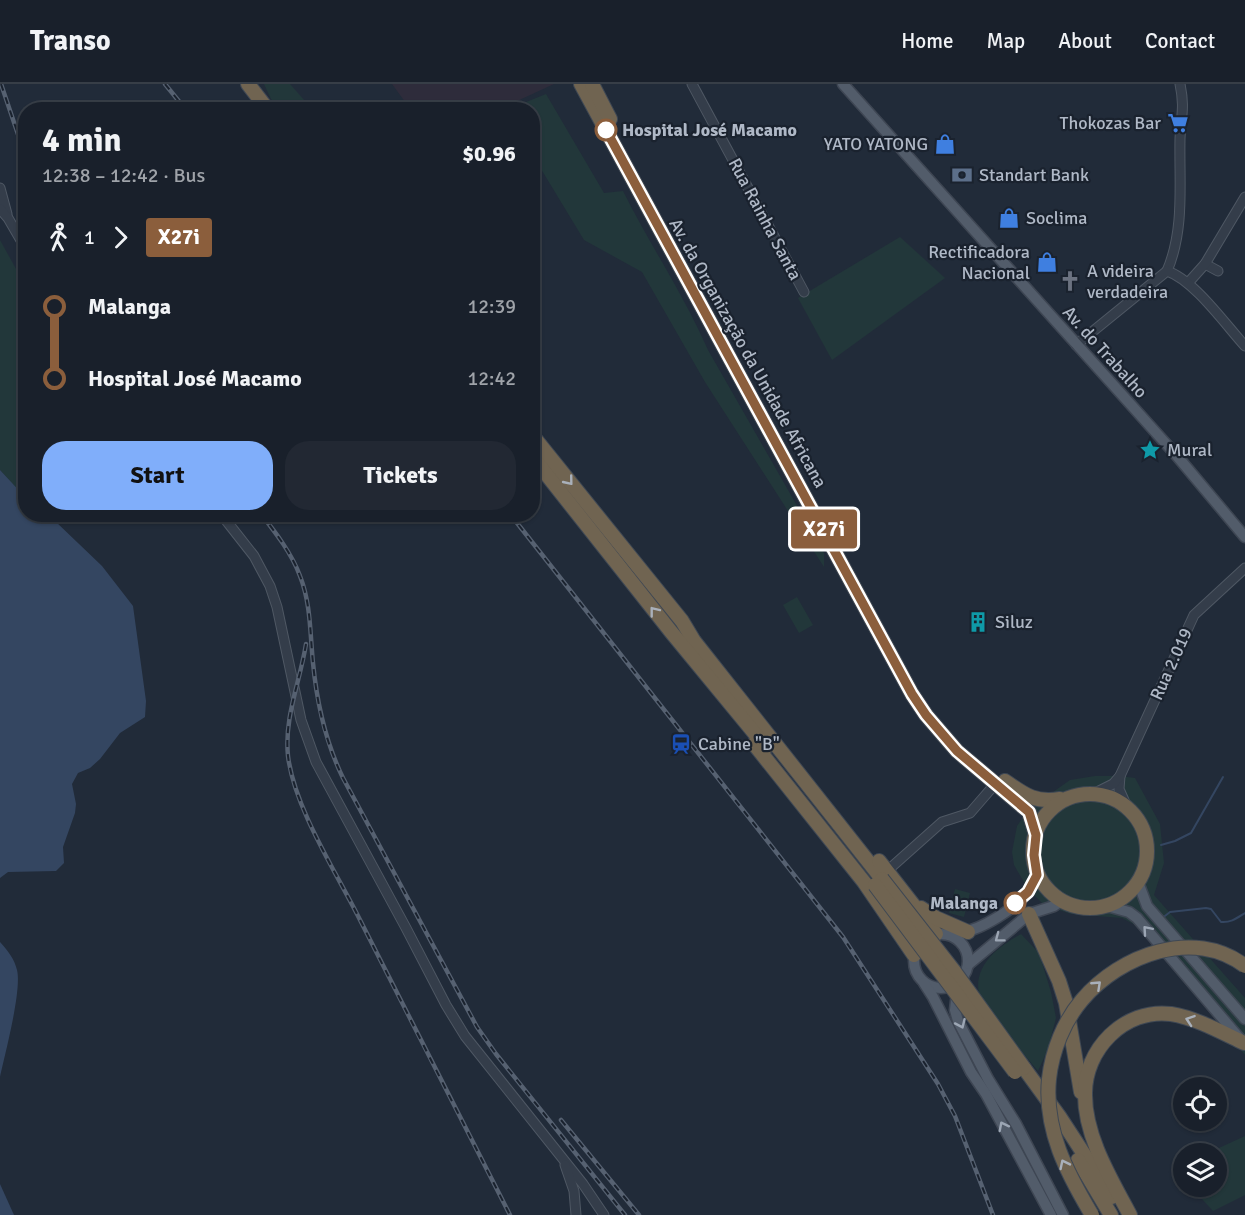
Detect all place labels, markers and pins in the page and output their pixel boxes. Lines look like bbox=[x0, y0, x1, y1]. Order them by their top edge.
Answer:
supermarket icon: Thokozas Bar bbox=[1166, 111, 1190, 135]
place label: Thokozas Bar bbox=[1060, 112, 1161, 134]
marker: Hospital José Macamo bbox=[595, 119, 617, 141]
place label: Hospital José Macamo bbox=[622, 119, 797, 141]
shop icon: YATO YATONG bbox=[933, 132, 957, 156]
place label: YATO YATONG bbox=[824, 133, 928, 155]
bank icon: Standart Bank bbox=[950, 163, 974, 187]
place label: Standart Bank bbox=[979, 164, 1089, 186]
shop icon: Soclima bbox=[997, 206, 1021, 230]
place label: Soclima bbox=[1026, 207, 1087, 229]
place label: Rectificadora Nacional bbox=[928, 241, 1030, 284]
shop icon: Rectificadora Nacional bbox=[1035, 250, 1059, 274]
place label: A videira verdadeira bbox=[1087, 260, 1168, 303]
church icon: A videira verdadeira bbox=[1058, 269, 1082, 293]
place icon: Mural bbox=[1138, 438, 1162, 462]
place label: Mural bbox=[1167, 439, 1212, 461]
building icon: Siluz bbox=[966, 610, 990, 634]
place label: Siluz bbox=[995, 611, 1033, 633]
station icon: Cabine "B" bbox=[669, 732, 693, 756]
place label: Cabine "B" bbox=[698, 733, 780, 755]
place label: Malanga bbox=[930, 892, 998, 914]
marker: Malanga bbox=[1004, 892, 1026, 914]

